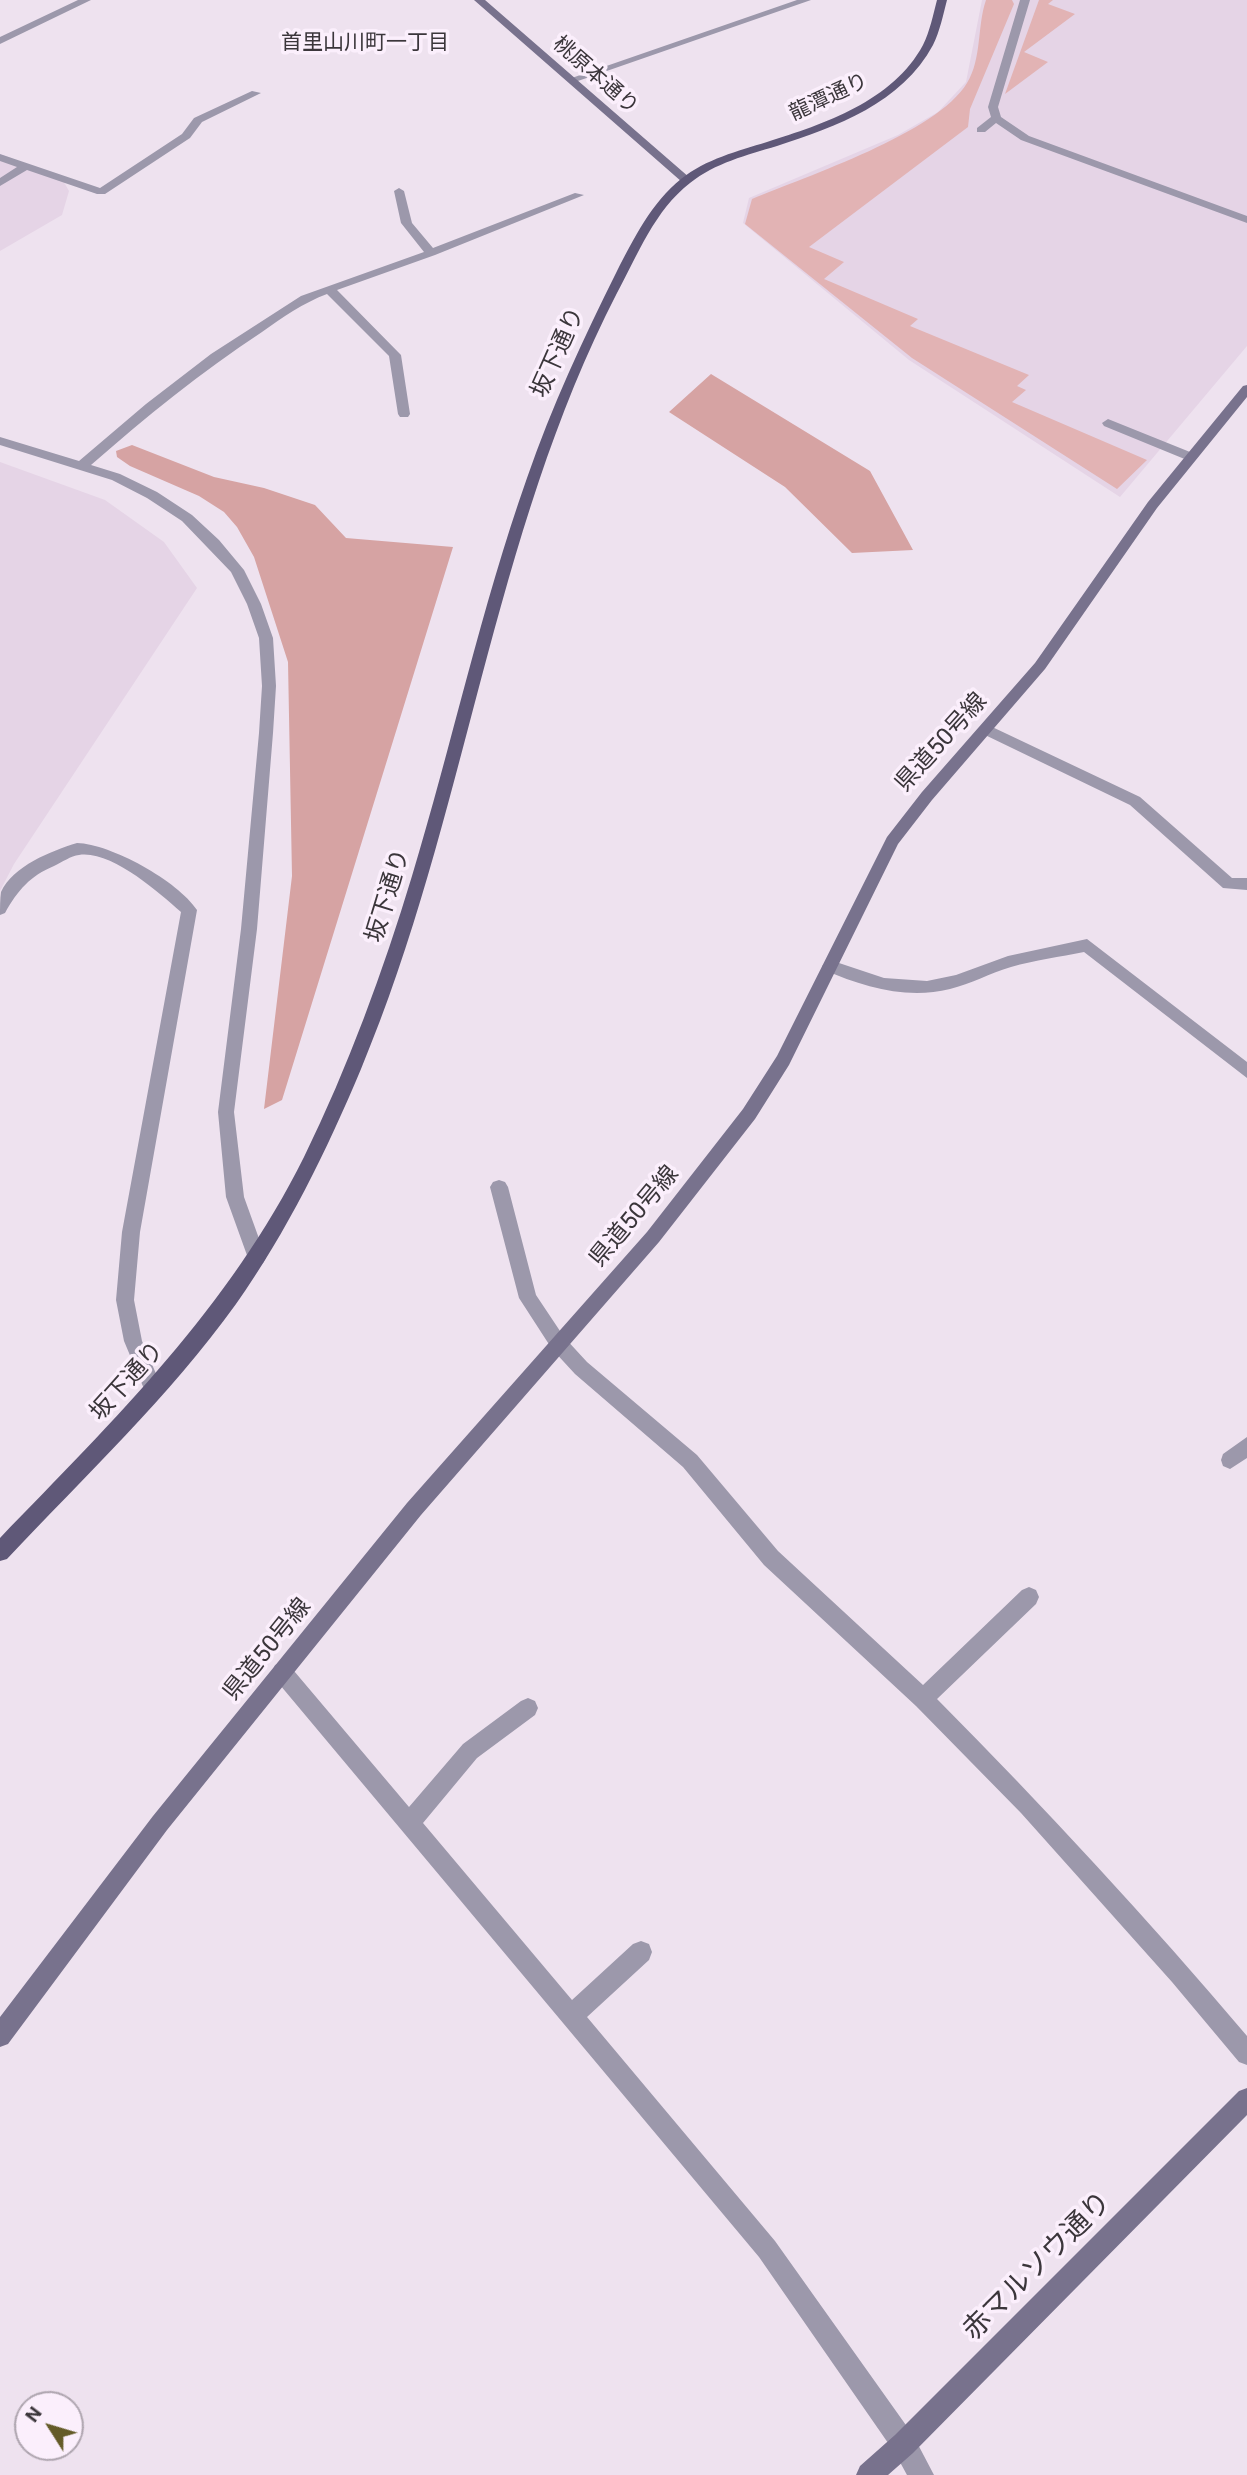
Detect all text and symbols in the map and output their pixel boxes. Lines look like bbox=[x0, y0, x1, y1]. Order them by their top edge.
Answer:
district label: 首里山川町一丁目 bbox=[281, 31, 449, 57]
street label: 桃原本通り bbox=[547, 32, 643, 120]
street label: 龍潭通り bbox=[786, 69, 872, 127]
street label: 坂下通り bbox=[526, 303, 592, 403]
street label: 県道50号線 bbox=[890, 688, 994, 798]
street label: 坂下通り bbox=[361, 846, 417, 946]
street label: 県道50号線 bbox=[584, 1161, 686, 1273]
street label: 坂下通り bbox=[85, 1337, 171, 1427]
street label: 県道50号線 bbox=[218, 1593, 318, 1707]
street label: 赤マルソウ通り bbox=[957, 2186, 1119, 2348]
north arrow bbox=[14, 2391, 84, 2461]
text: N bbox=[20, 2402, 47, 2427]

